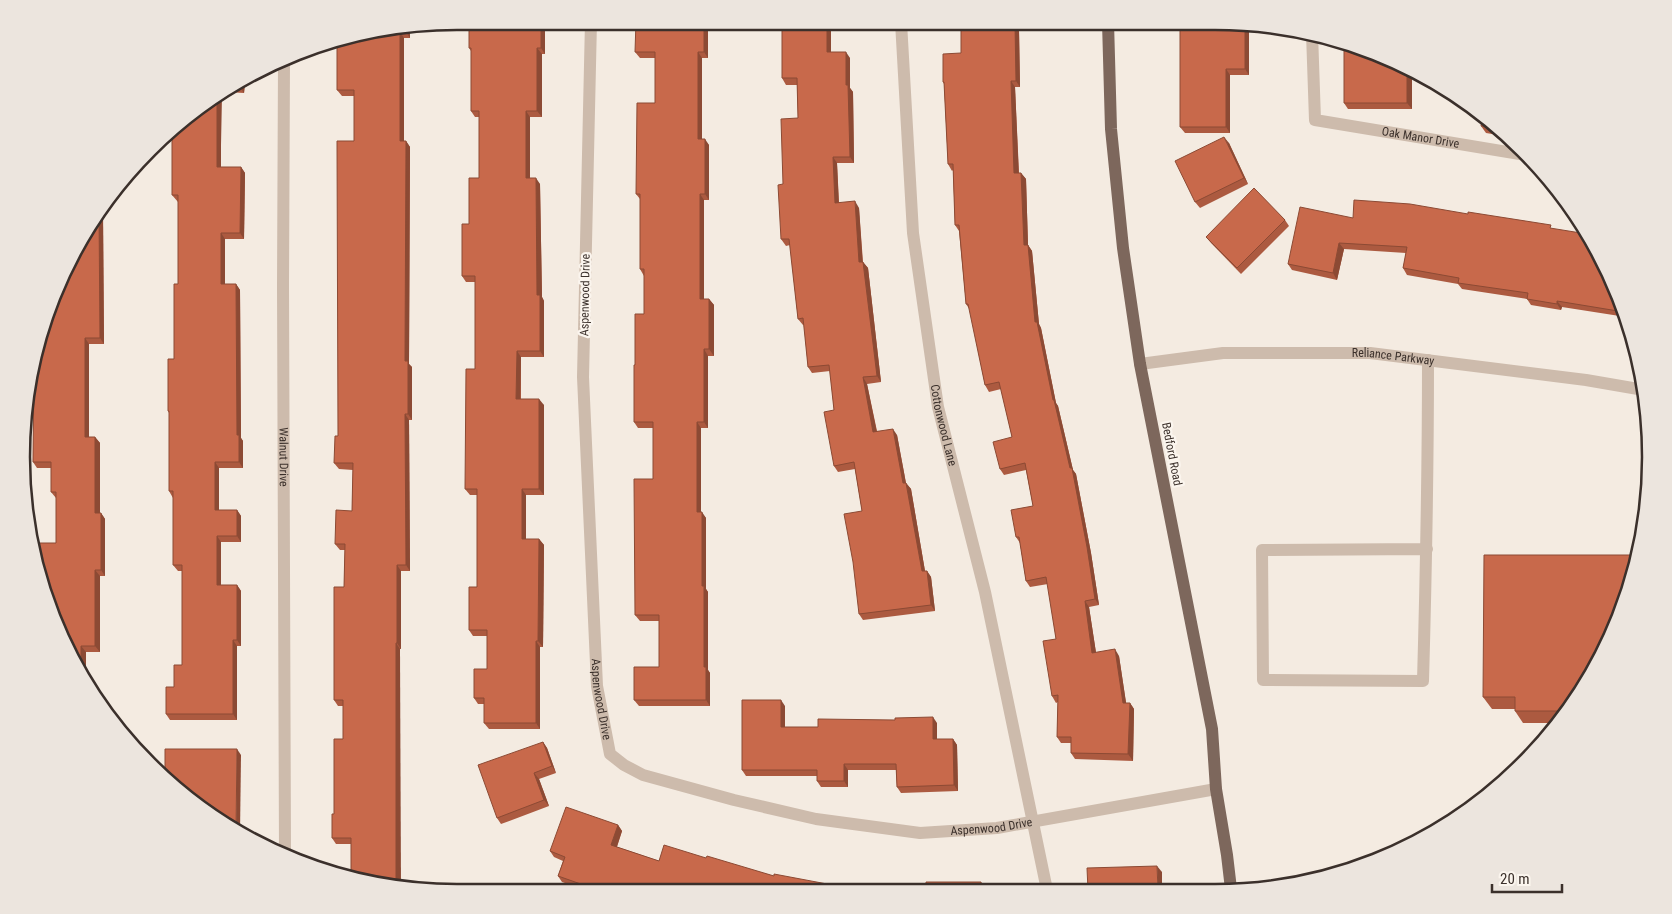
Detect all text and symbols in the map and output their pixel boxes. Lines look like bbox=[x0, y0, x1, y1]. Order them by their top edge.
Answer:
street label: Oak Manor Drive bbox=[1381, 124, 1461, 151]
street label: Aspenwood Drive bbox=[577, 253, 593, 336]
street label: Reliance Parkway bbox=[1352, 346, 1435, 368]
street label: Cottonwood Lane bbox=[928, 384, 960, 468]
street label: Bedford Road bbox=[1159, 421, 1185, 487]
street label: Walnut Drive bbox=[276, 427, 291, 487]
street label: Aspenwood Drive bbox=[589, 658, 614, 741]
street label: Aspenwood Drive bbox=[950, 815, 1034, 838]
scale bar bbox=[1492, 862, 1562, 894]
text: 20 m bbox=[1500, 870, 1530, 888]

